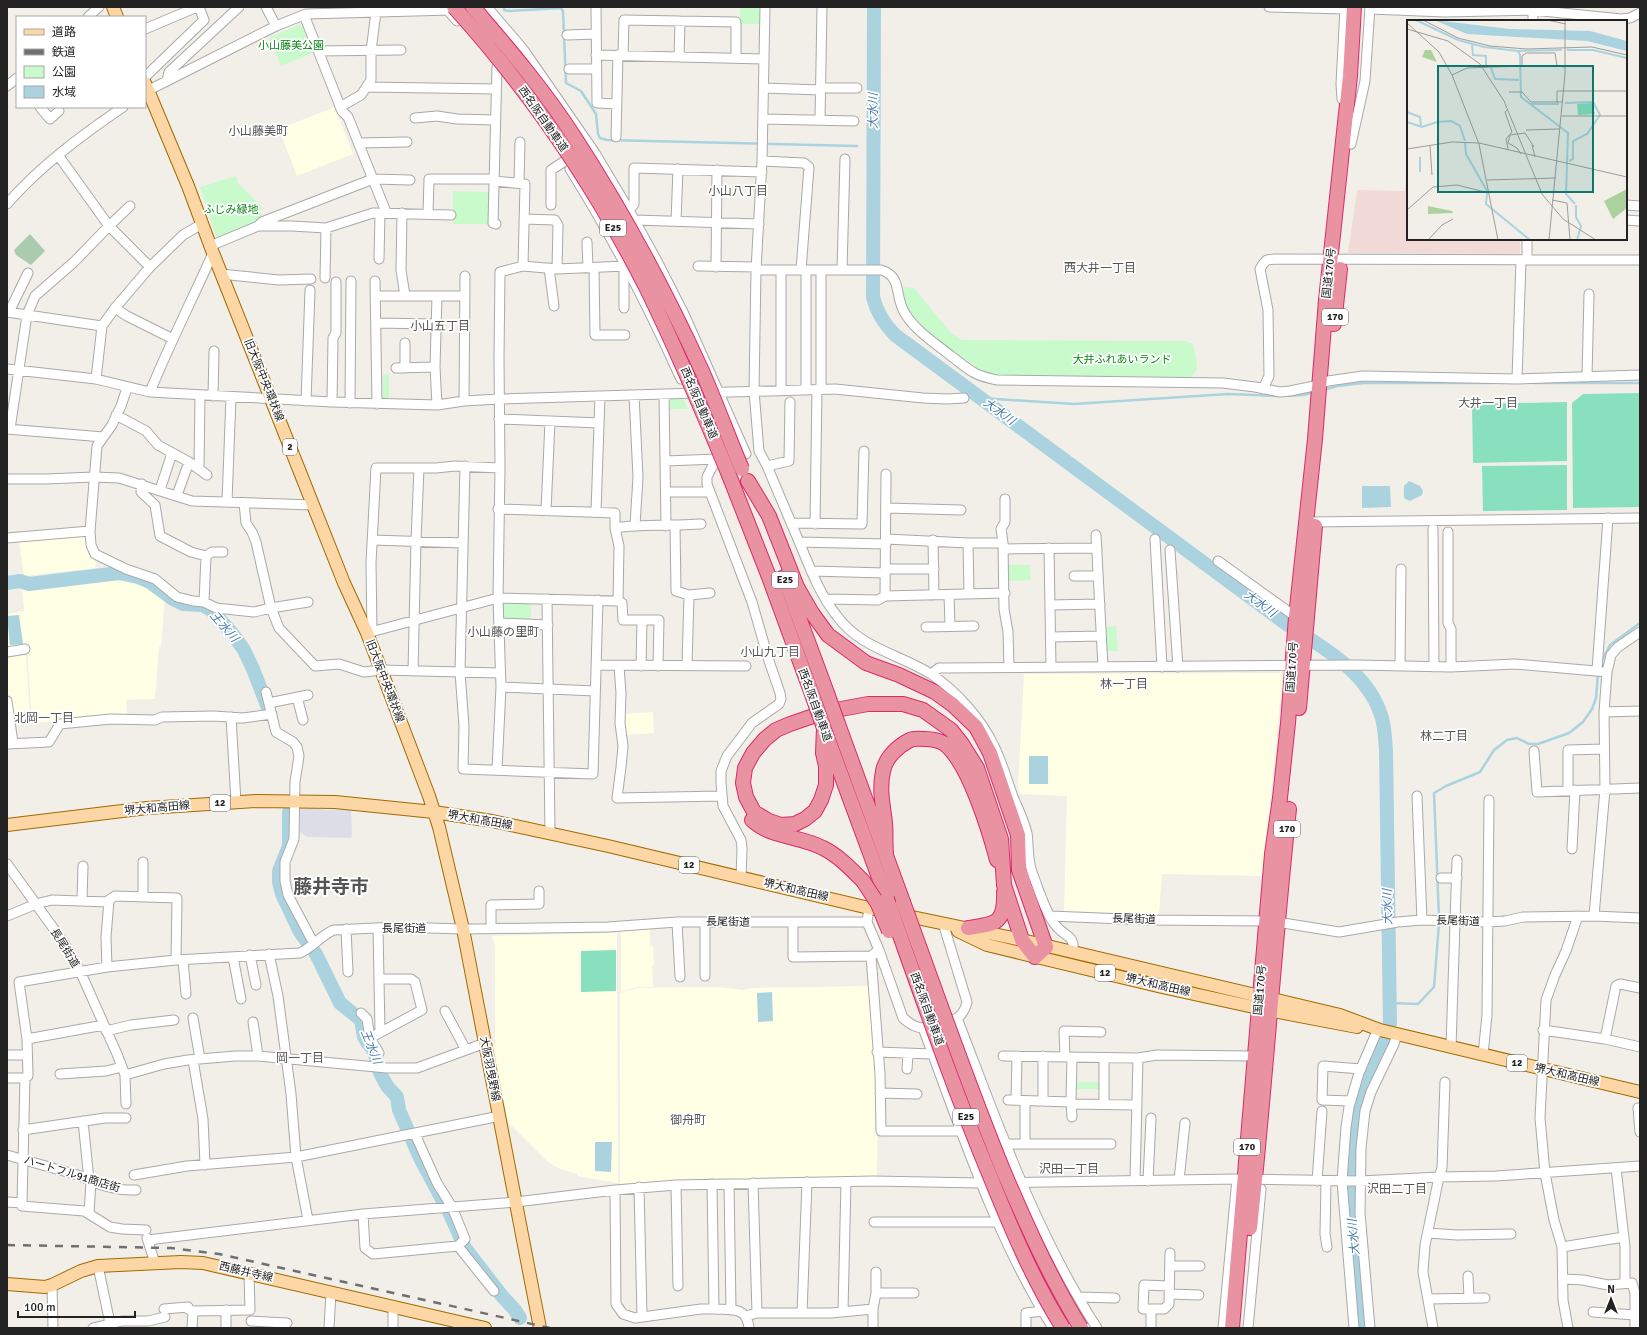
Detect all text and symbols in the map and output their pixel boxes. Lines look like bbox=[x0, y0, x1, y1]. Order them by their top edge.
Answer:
legend bbox=[16, 16, 146, 108]
inset map bbox=[1407, 20, 1627, 240]
text: 道路 bbox=[52, 25, 76, 40]
park label: 小山藤美公園 bbox=[258, 39, 324, 52]
text: 鉄道 bbox=[52, 45, 76, 60]
text: 公園 bbox=[52, 65, 76, 80]
street label: 西名阪自動車道 bbox=[516, 84, 570, 154]
text: 水域 bbox=[52, 85, 76, 100]
water label: 大水川 bbox=[866, 91, 881, 129]
district label: 小山藤美町 bbox=[228, 124, 288, 139]
district label: 小山八丁目 bbox=[708, 184, 768, 199]
park label: ふじみ緑地 bbox=[204, 203, 259, 216]
road number: E25 bbox=[600, 220, 626, 236]
street label: 国道170号 bbox=[1320, 247, 1338, 299]
district label: 西大井一丁目 bbox=[1064, 261, 1136, 276]
road number: 170 bbox=[1322, 309, 1348, 325]
district label: 小山五丁目 bbox=[410, 319, 470, 334]
street label: 旧大阪中央環状線 bbox=[241, 337, 287, 423]
park label: 大井ふれあいランド bbox=[1073, 353, 1172, 366]
street label: 西名阪自動車道 bbox=[678, 365, 720, 441]
water label: 大水川 bbox=[980, 395, 1020, 430]
district label: 大井一丁目 bbox=[1458, 396, 1518, 411]
road number: 2 bbox=[283, 439, 297, 455]
road number: E25 bbox=[772, 572, 798, 588]
water label: 大水川 bbox=[1241, 587, 1281, 622]
water label: 王水川 bbox=[207, 608, 243, 647]
district label: 小山藤の里町 bbox=[467, 625, 539, 640]
street label: 旧大阪中央環状線 bbox=[363, 638, 407, 724]
street label: 国道170号 bbox=[1284, 641, 1300, 693]
district label: 小山九丁目 bbox=[740, 645, 800, 660]
street label: 西名阪自動車道 bbox=[796, 667, 834, 743]
district label: 林一丁目 bbox=[1100, 677, 1148, 692]
district label: 北岡一丁目 bbox=[14, 711, 74, 726]
district label: 林二丁目 bbox=[1420, 729, 1468, 744]
road number: 12 bbox=[210, 795, 230, 811]
street label: 堺大和高田線 bbox=[124, 799, 190, 817]
street label: 堺大和高田線 bbox=[446, 808, 514, 832]
road number: 170 bbox=[1274, 821, 1300, 837]
road number: 12 bbox=[679, 857, 699, 873]
district label: 藤井寺市 bbox=[293, 875, 369, 899]
street label: 堺大和高田線 bbox=[762, 876, 830, 904]
water label: 大水川 bbox=[1380, 887, 1396, 925]
street label: 長尾街道 bbox=[1112, 912, 1156, 926]
street label: 長尾街道 bbox=[1436, 914, 1480, 928]
street label: 長尾街道 bbox=[706, 915, 750, 929]
street label: 長尾街道 bbox=[382, 922, 426, 935]
street label: 長尾街道 bbox=[48, 926, 82, 970]
street label: 国道170号 bbox=[1251, 964, 1269, 1016]
road number: 12 bbox=[1095, 965, 1115, 981]
street label: 西名阪自動車道 bbox=[908, 971, 946, 1047]
street label: 堺大和高田線 bbox=[1124, 971, 1192, 999]
water label: 王水川 bbox=[357, 1027, 385, 1068]
street label: 大阪羽曳野線 bbox=[477, 1035, 503, 1103]
district label: 岡一丁目 bbox=[276, 1051, 324, 1066]
road number: 12 bbox=[1507, 1055, 1527, 1071]
street label: 堺大和高田線 bbox=[1533, 1061, 1601, 1089]
road number: E25 bbox=[953, 1109, 979, 1125]
district label: 御舟町 bbox=[670, 1113, 706, 1128]
road number: 170 bbox=[1234, 1139, 1260, 1155]
street label: ハートフル91商店街 bbox=[22, 1153, 122, 1195]
district label: 沢田一丁目 bbox=[1039, 1162, 1099, 1177]
district label: 沢田二丁目 bbox=[1367, 1182, 1427, 1197]
water label: 大水川 bbox=[1345, 1216, 1363, 1256]
street label: 西藤井寺線 bbox=[218, 1259, 274, 1285]
north arrow bbox=[1591, 1279, 1631, 1319]
text: N bbox=[1607, 1283, 1615, 1296]
scale bar bbox=[18, 1293, 135, 1319]
text: 100 m bbox=[24, 1300, 56, 1315]

